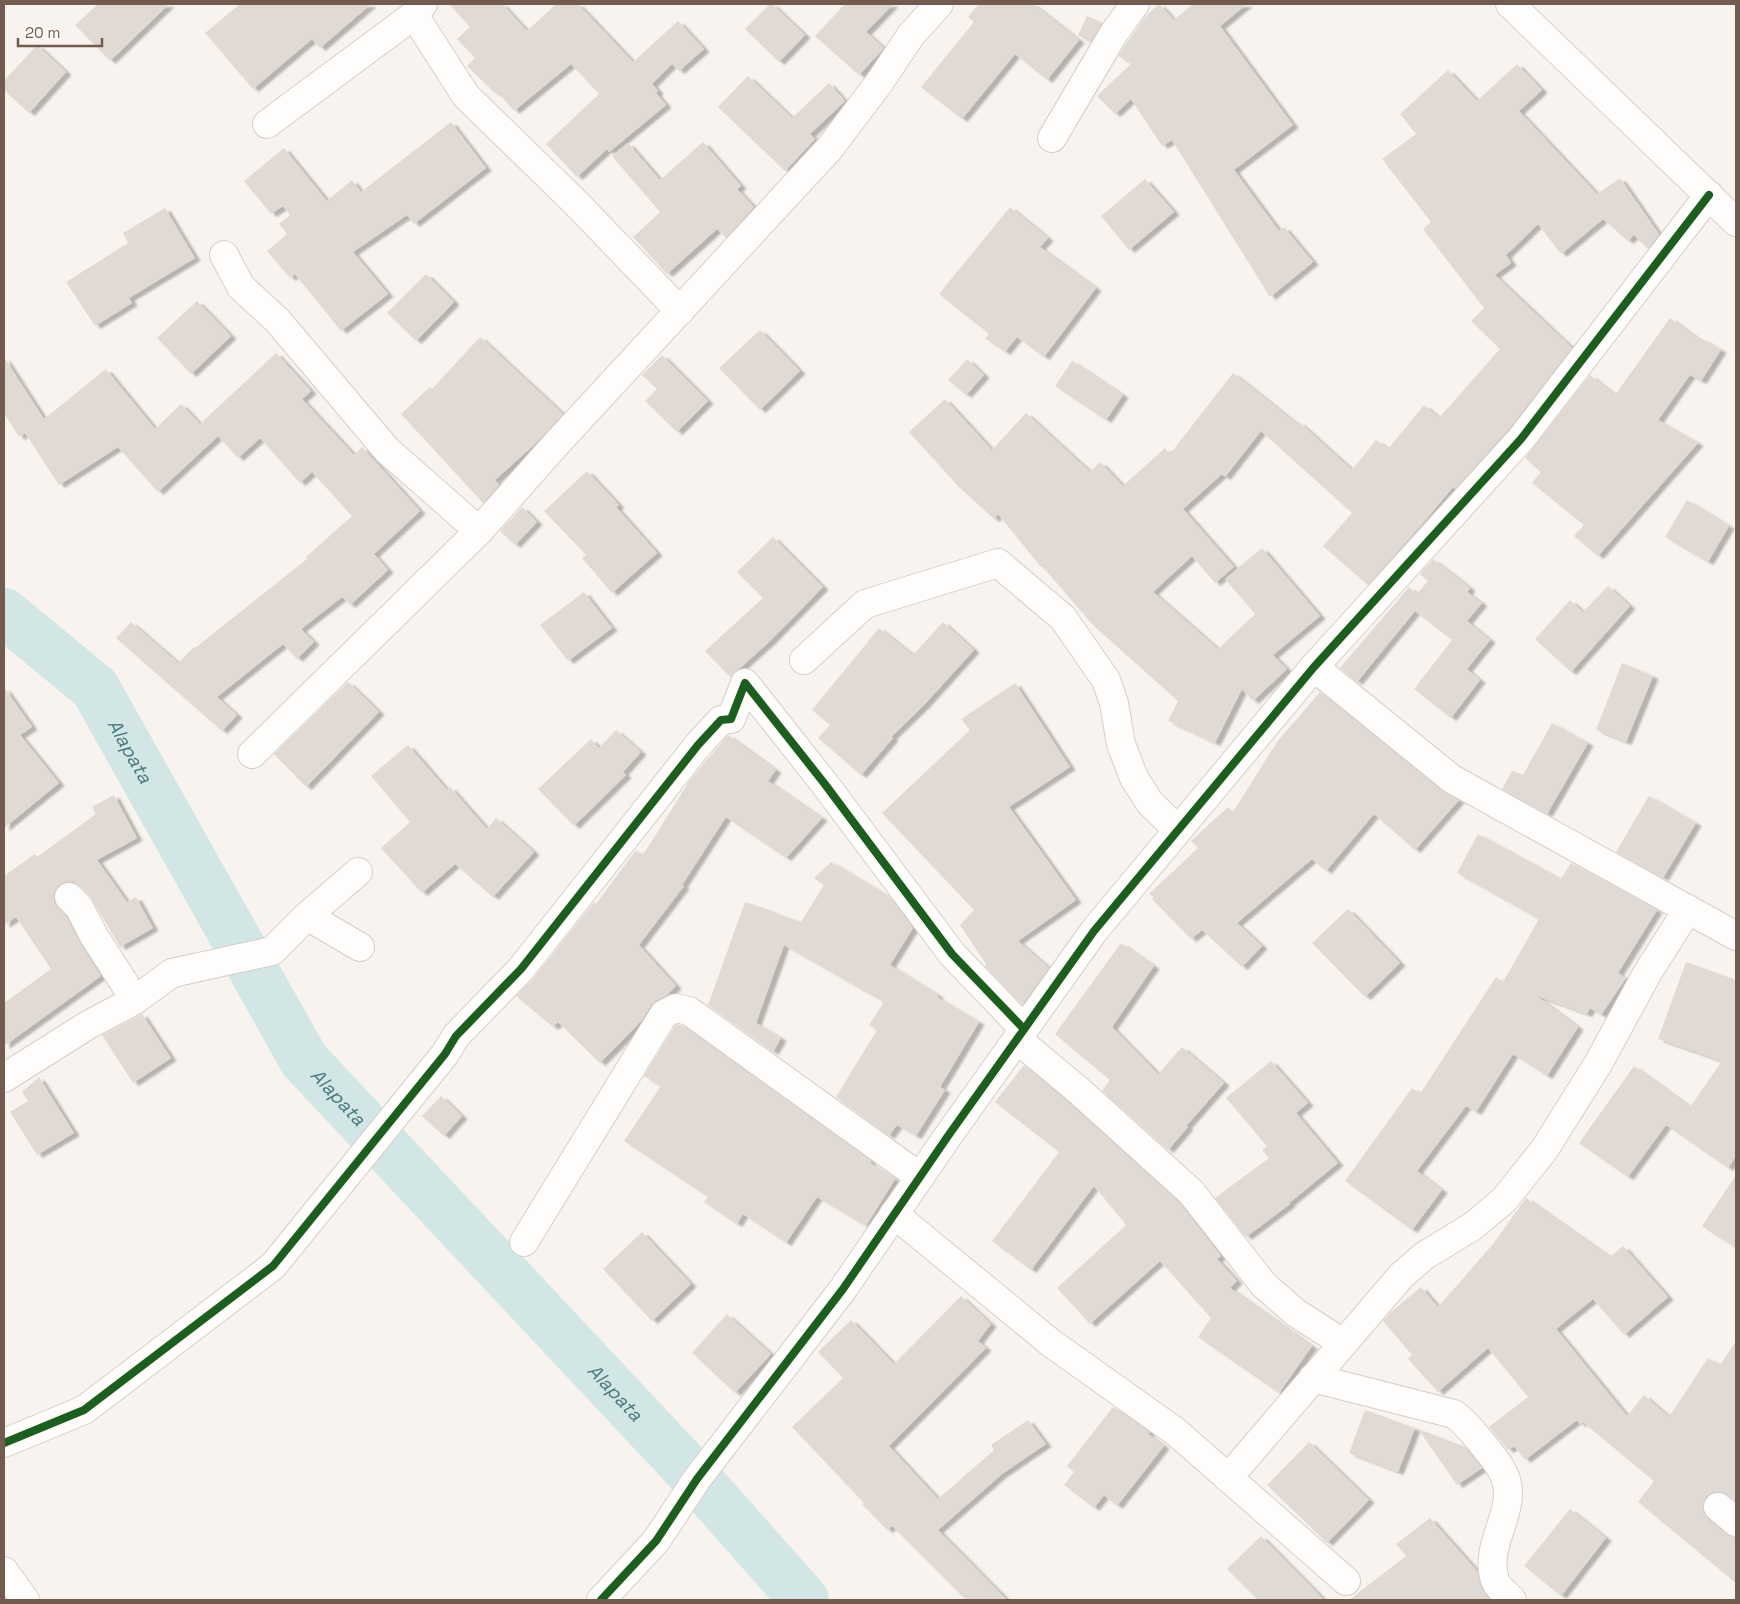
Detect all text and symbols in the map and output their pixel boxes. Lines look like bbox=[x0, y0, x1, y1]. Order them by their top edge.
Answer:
scale bar bbox=[18, 15, 101, 47]
text: 20 m bbox=[25, 23, 60, 42]
water label: Alapata bbox=[102, 715, 158, 788]
water label: Alapata bbox=[305, 1063, 371, 1131]
water label: Alapata bbox=[582, 1358, 648, 1427]

